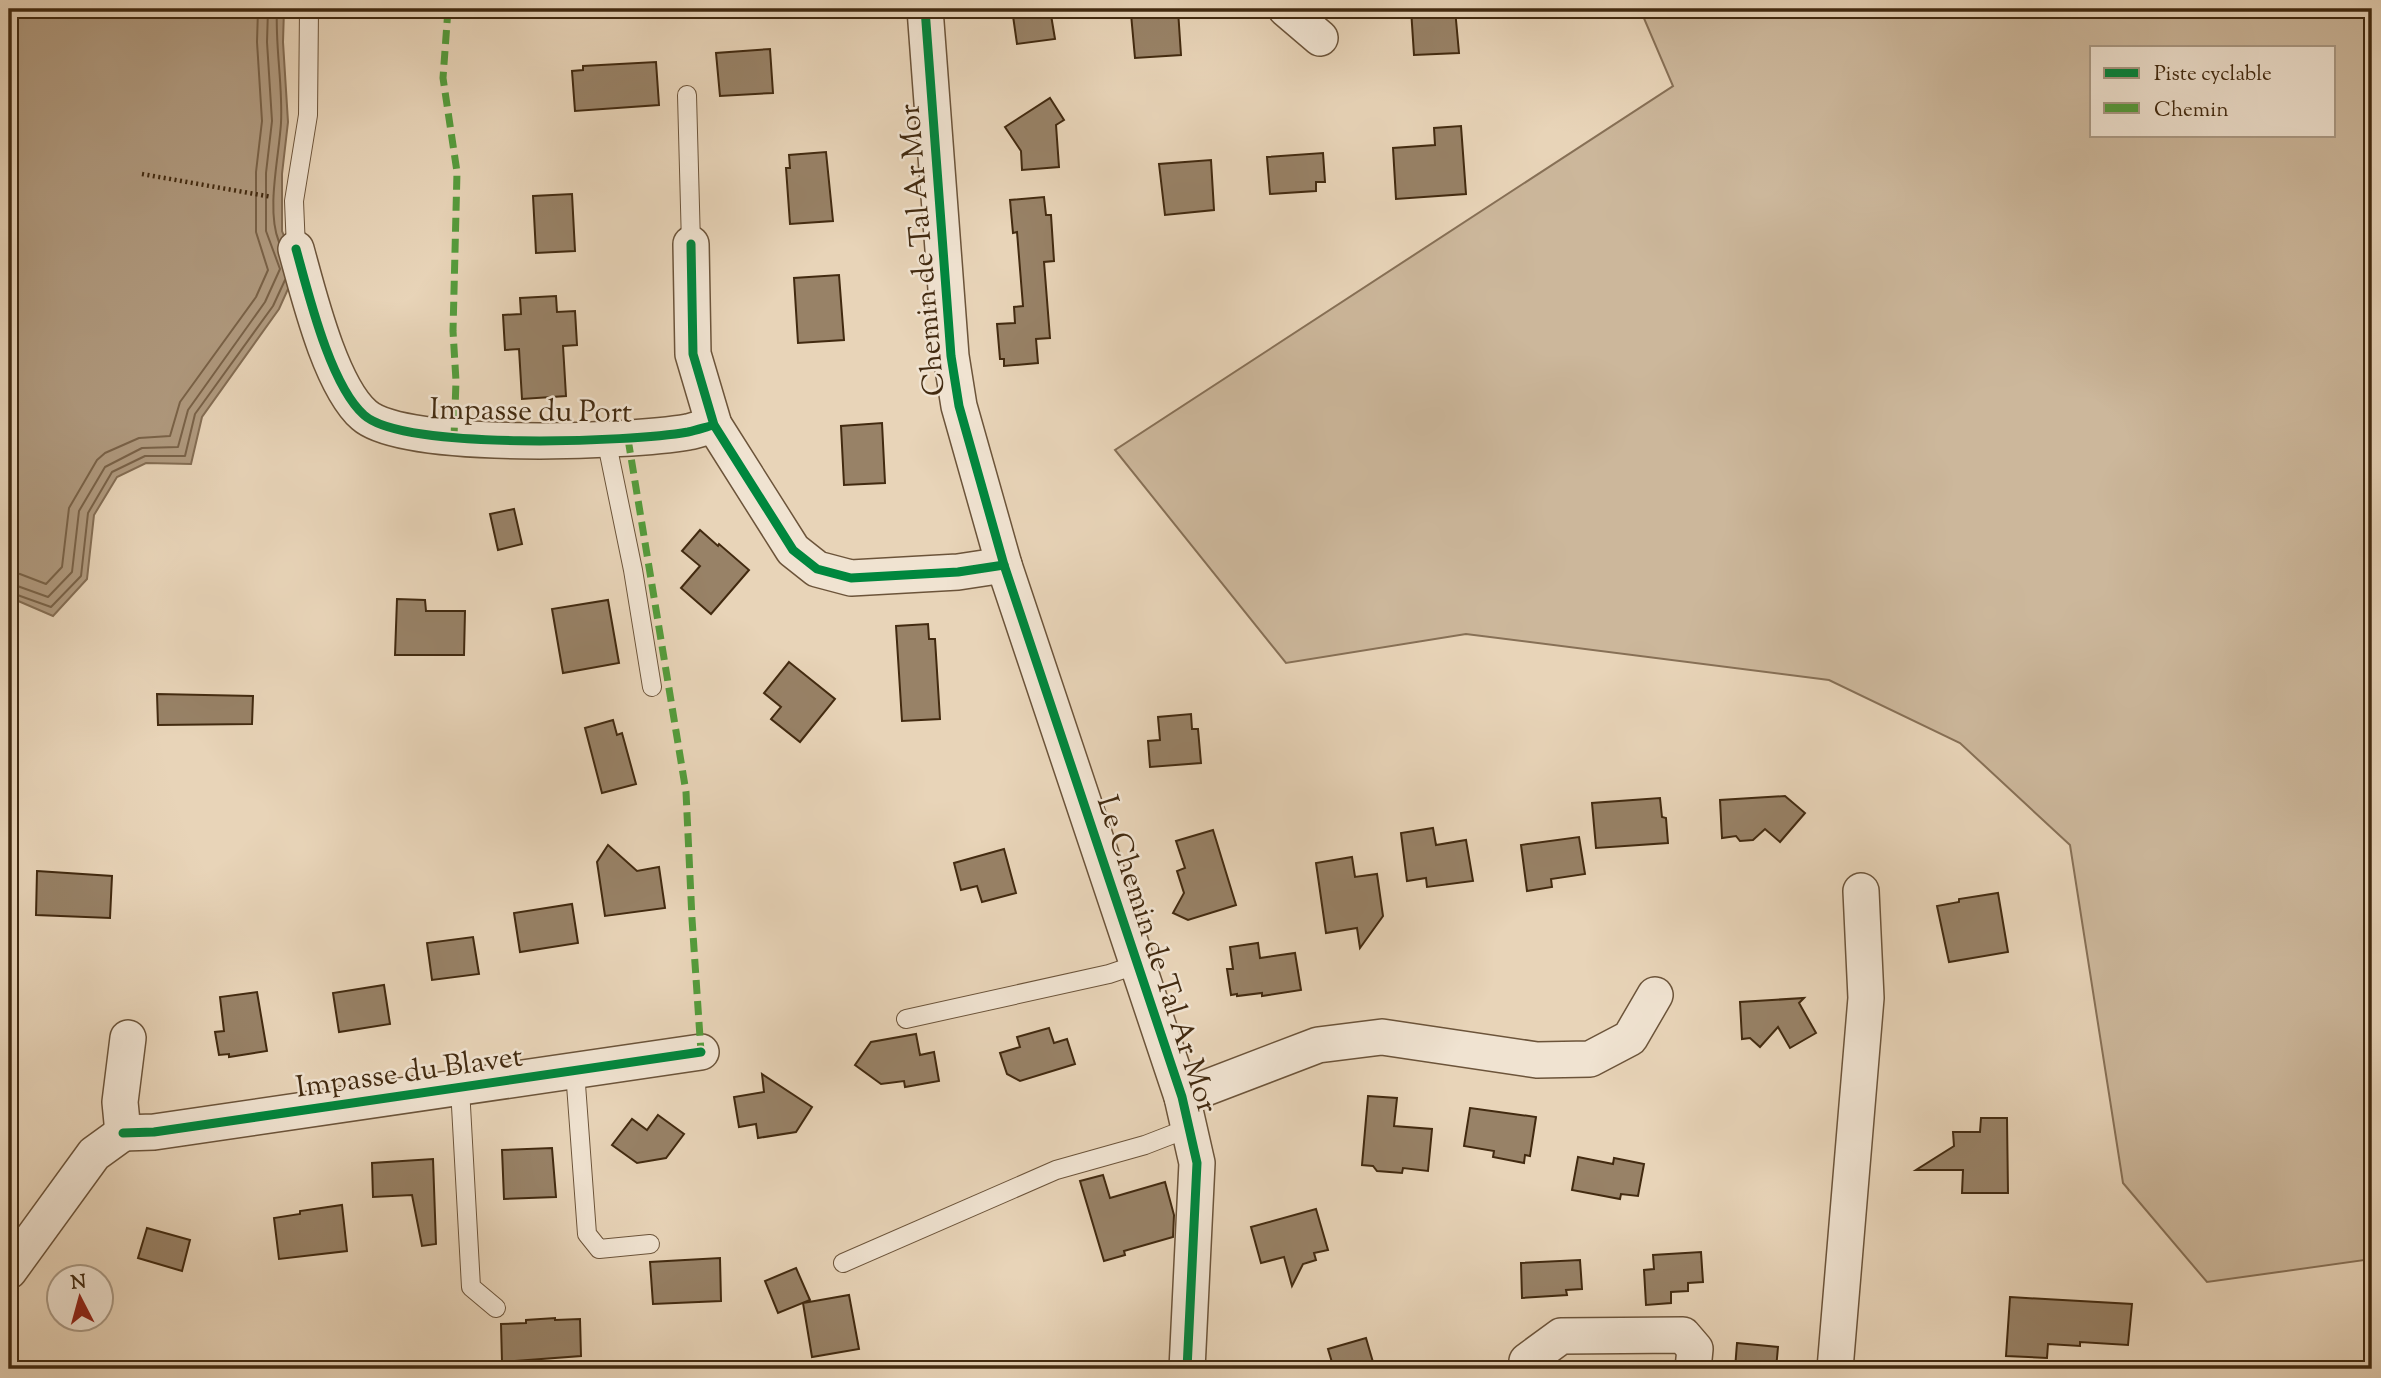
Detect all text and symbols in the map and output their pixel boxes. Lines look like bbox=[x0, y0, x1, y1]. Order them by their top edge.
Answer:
legend bbox=[2090, 46, 2336, 136]
text: Piste cyclable bbox=[2154, 60, 2272, 90]
text: Chemin bbox=[2154, 96, 2229, 126]
street label: Chemin de Tal Ar Mor bbox=[889, 102, 958, 398]
street label: Impasse du Port bbox=[429, 389, 633, 436]
street label: Le Chemin de Tal Ar Mor bbox=[1084, 790, 1227, 1119]
street label: Impasse du Blavet bbox=[293, 1036, 526, 1111]
north arrow bbox=[46, 1262, 116, 1332]
text: N bbox=[70, 1269, 87, 1298]

